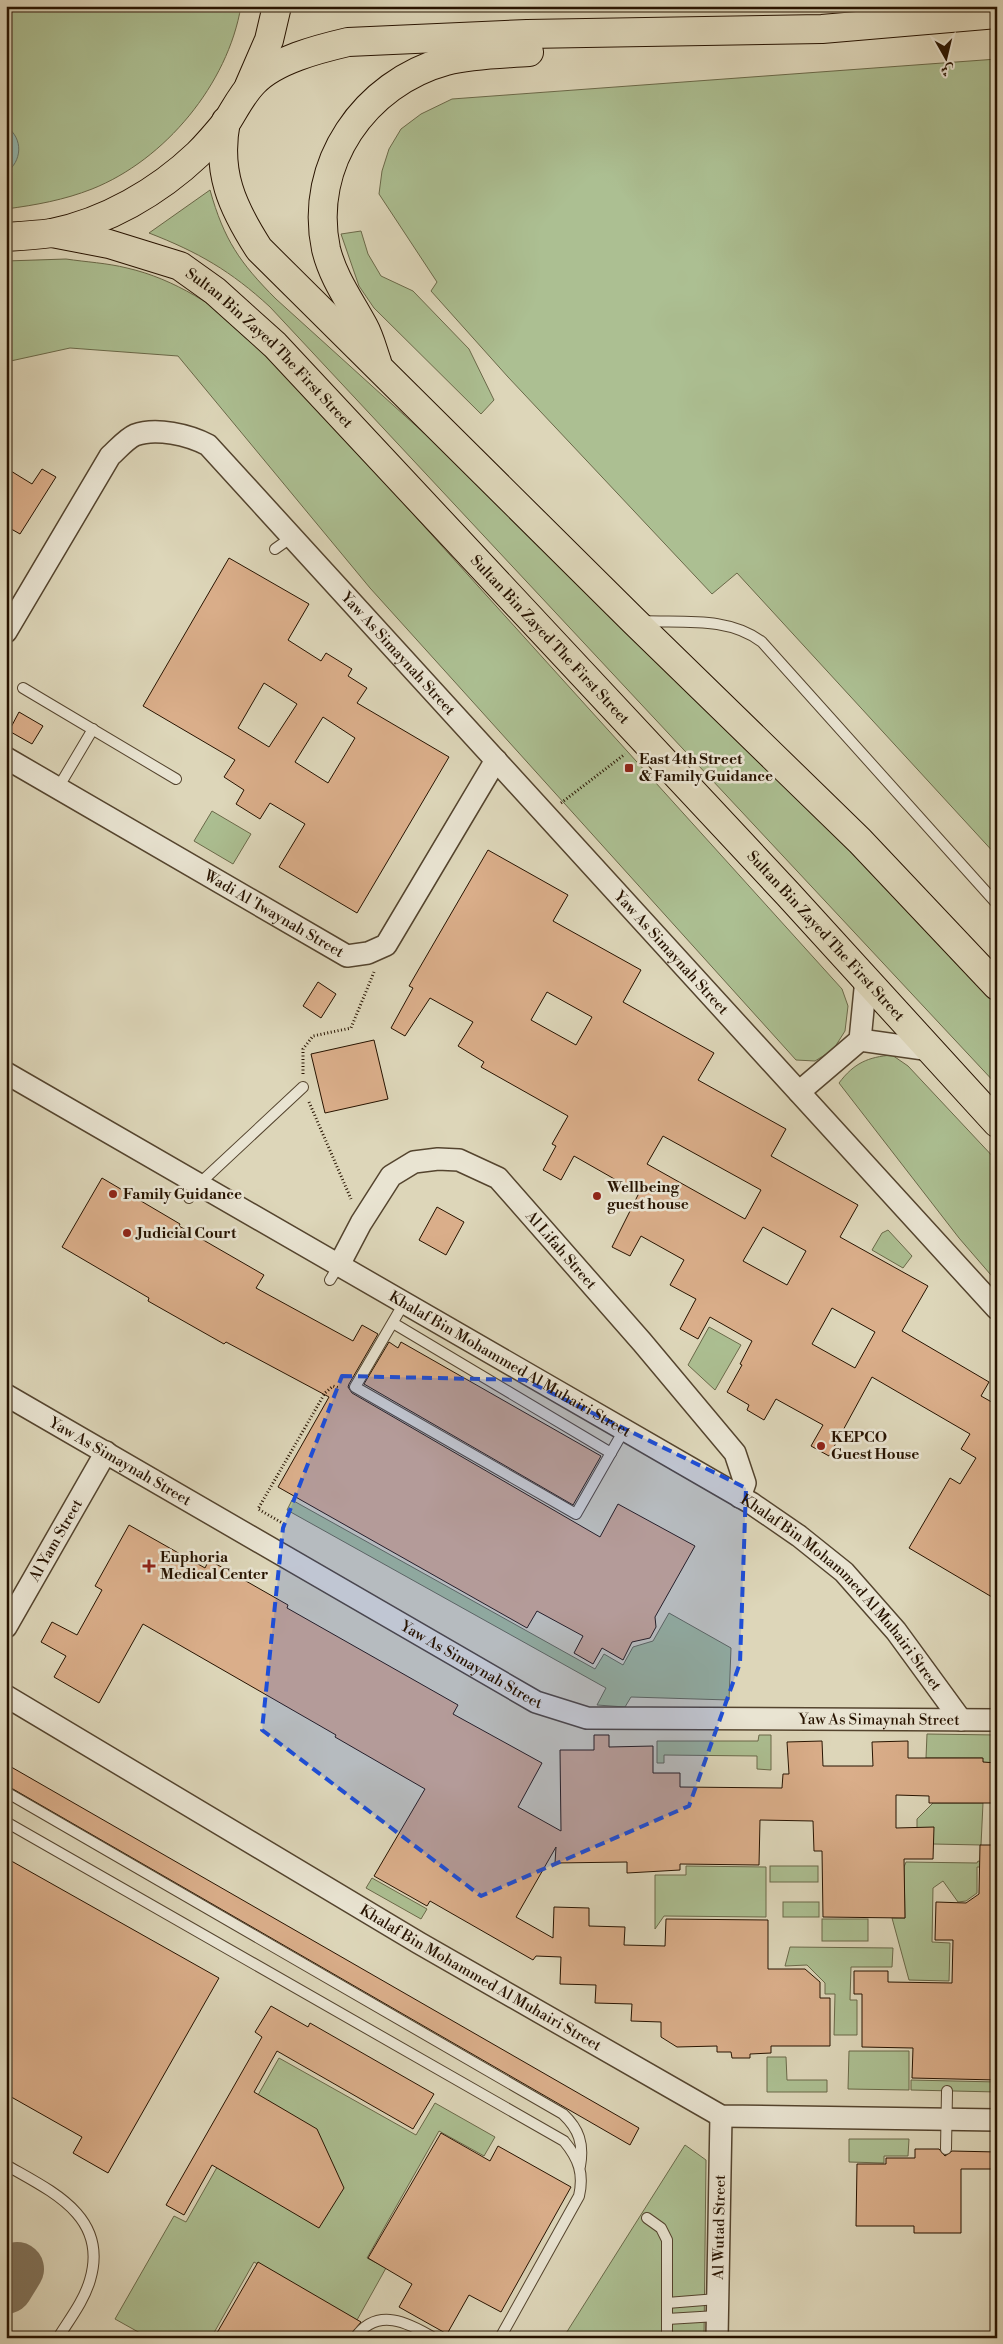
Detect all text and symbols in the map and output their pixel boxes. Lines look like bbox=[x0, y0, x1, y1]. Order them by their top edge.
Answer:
north arrow bbox=[920, 32, 970, 82]
text: ش bbox=[939, 60, 956, 80]
street label: Sultan Bin Zayed The First Street bbox=[182, 264, 358, 433]
street label: Sultan Bin Zayed The First Street bbox=[466, 551, 634, 729]
street label: Yaw As Simaynah Street bbox=[336, 587, 460, 720]
place label: East 4th Street & Family Guidance bbox=[639, 750, 773, 786]
marker: East 4th Street & Family Guidance bbox=[623, 762, 635, 774]
street label: Sultan Bin Zayed The First Street bbox=[743, 847, 909, 1026]
street label: Wadi Al 'Iwaynah Street bbox=[200, 865, 348, 962]
street label: Yaw As Simaynah Street bbox=[610, 886, 733, 1019]
place label: Wellbeing guest house bbox=[606, 1178, 689, 1214]
place label: Family Guidance bbox=[123, 1185, 242, 1204]
marker: Family Guidance bbox=[107, 1188, 119, 1200]
marker: Wellbeing guest house bbox=[591, 1190, 603, 1202]
street label: Al Lifah Street bbox=[521, 1206, 601, 1294]
place label: Judicial Court bbox=[135, 1224, 237, 1243]
marker: Judicial Court bbox=[121, 1227, 133, 1239]
street label: Khalaf Bin Mohammed Al Muhairi Street bbox=[386, 1287, 635, 1442]
street label: Yaw As Simaynah Street bbox=[45, 1412, 195, 1510]
place label: KEPCO Guest House bbox=[831, 1428, 919, 1464]
marker: KEPCO Guest House bbox=[815, 1440, 827, 1452]
street label: Khalaf Bin Mohammed Al Muhairi Street bbox=[737, 1490, 946, 1695]
street label: Al Yam Street bbox=[24, 1495, 87, 1585]
place label: Euphoria Medical Center bbox=[160, 1548, 269, 1584]
marker: Euphoria Medical Center bbox=[142, 1559, 156, 1573]
street label: Yaw As Simaynah Street bbox=[396, 1616, 545, 1713]
street label: Yaw As Simaynah Street bbox=[798, 1710, 960, 1729]
street label: Khalaf Bin Mohammed Al Muhairi Street bbox=[356, 1900, 606, 2055]
street label: Al Wutad Street bbox=[709, 2174, 729, 2281]

